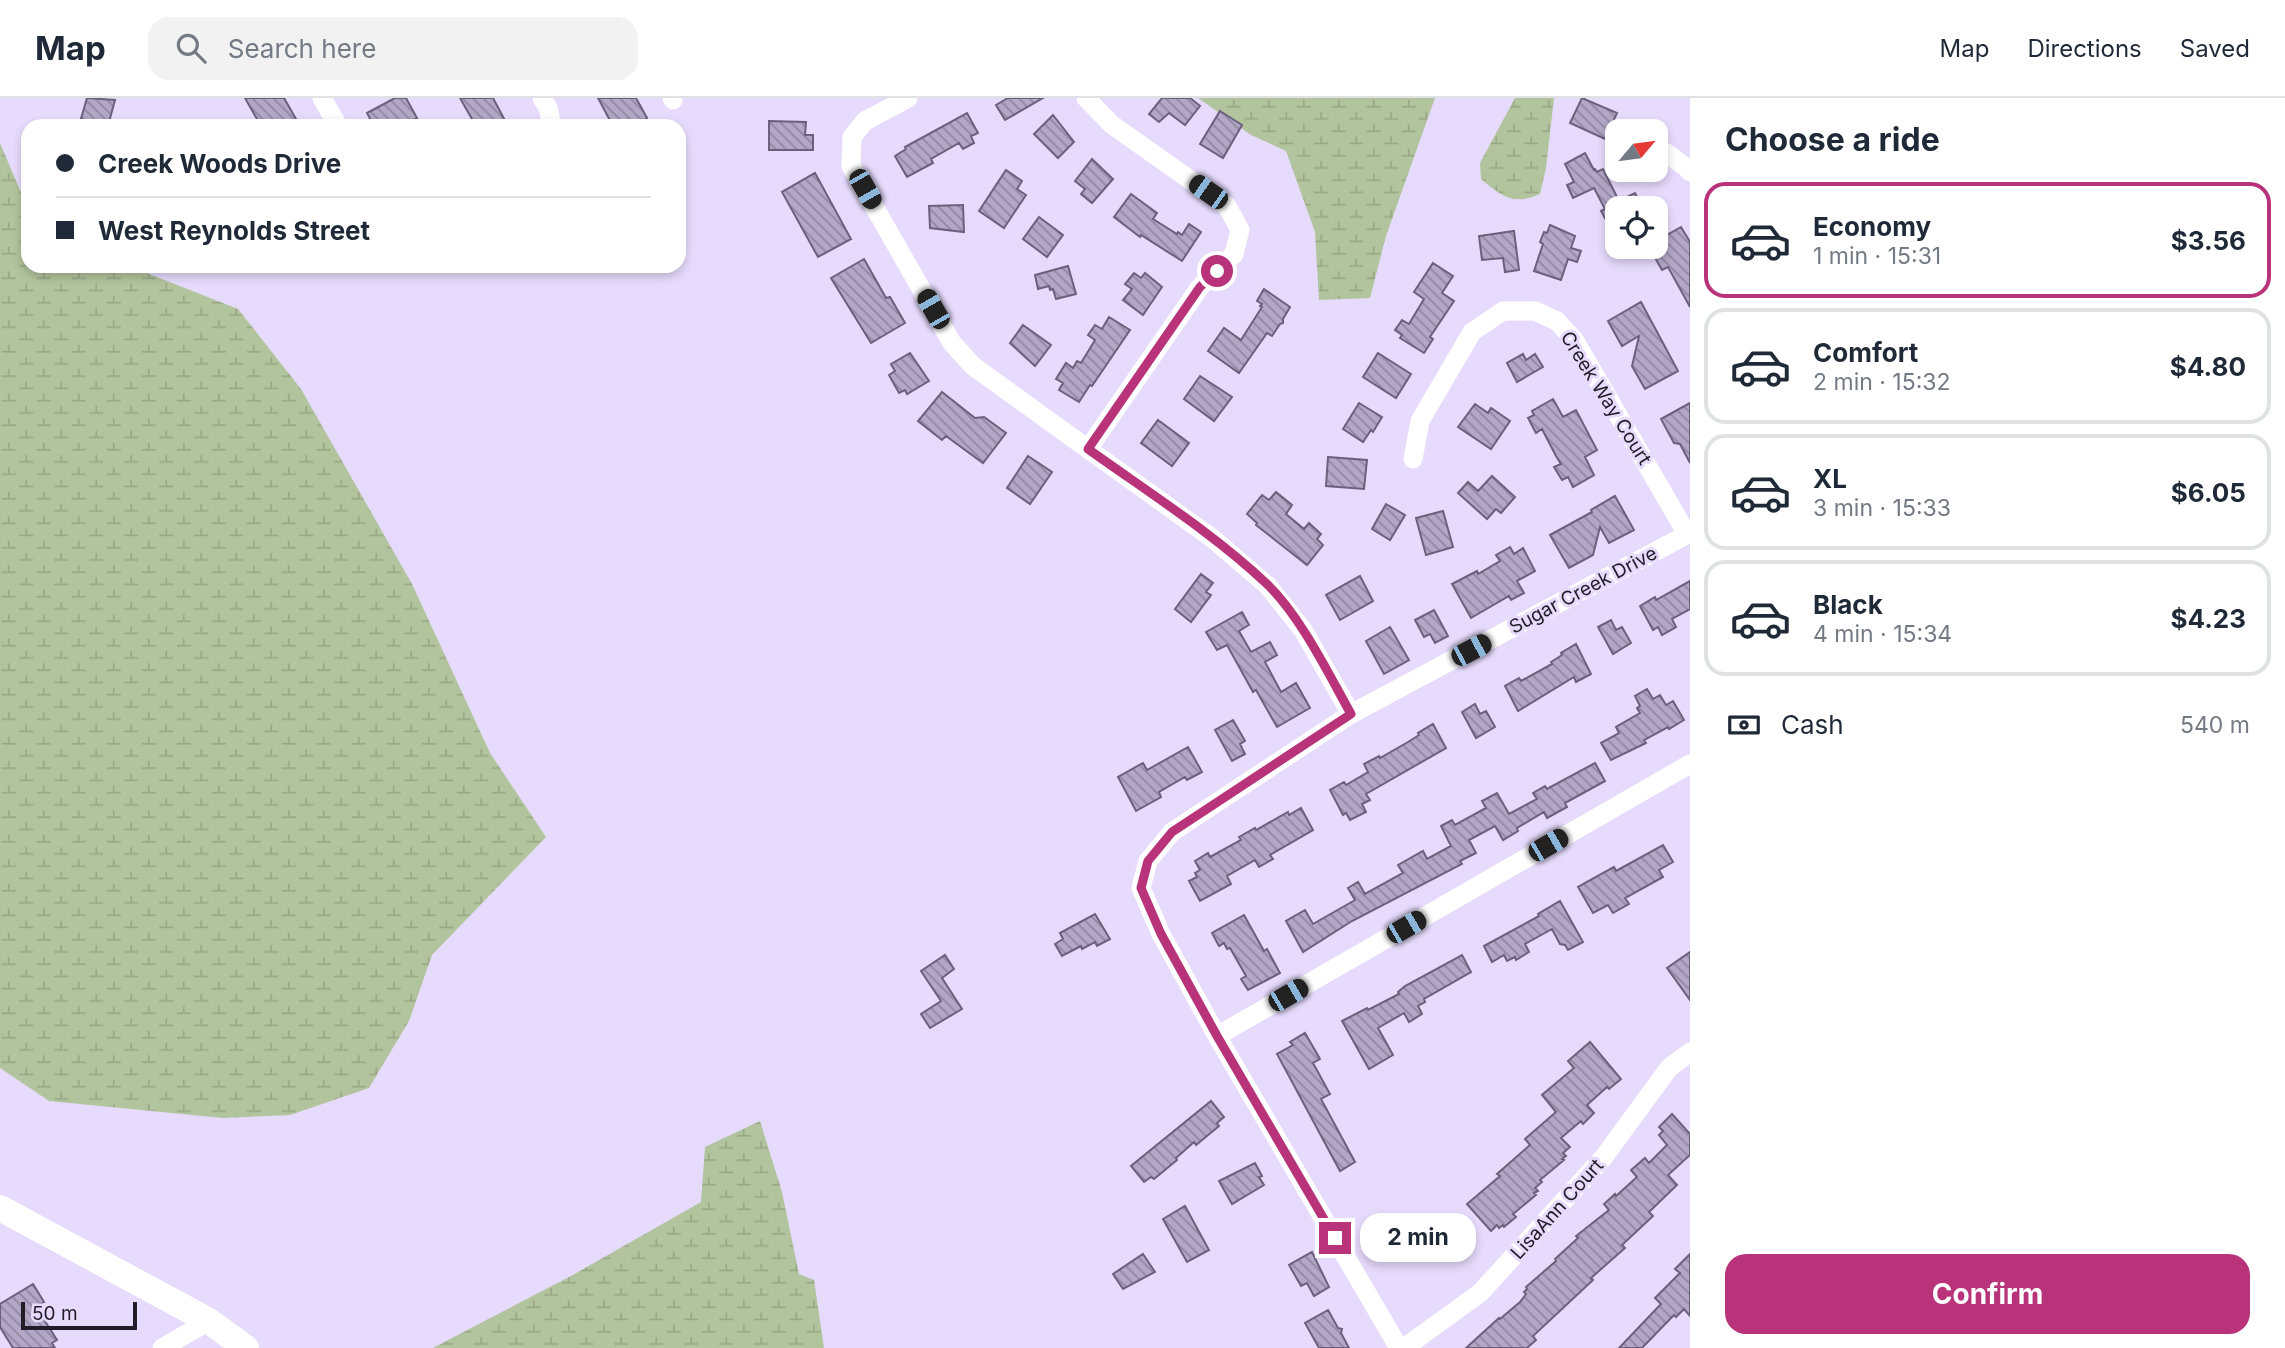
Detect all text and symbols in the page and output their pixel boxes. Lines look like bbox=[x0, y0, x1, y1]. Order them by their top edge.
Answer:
search box bbox=[148, 17, 638, 80]
text: Map bbox=[35, 28, 106, 68]
icon: search bbox=[172, 29, 210, 67]
text: Search here bbox=[228, 33, 376, 64]
text: Map bbox=[1940, 34, 1989, 63]
text: Directions bbox=[2027, 34, 2142, 63]
text: Saved bbox=[2180, 34, 2250, 63]
north arrow bbox=[1605, 119, 1668, 182]
map controls bbox=[1605, 119, 1668, 259]
text: Choose a ride bbox=[1725, 120, 1940, 159]
text: Creek Woods Drive bbox=[98, 148, 341, 179]
car bbox=[846, 166, 885, 212]
car bbox=[1185, 171, 1232, 213]
button: locate bbox=[1605, 196, 1668, 259]
icon: car bbox=[1729, 209, 1792, 272]
text: Economy bbox=[1813, 211, 1931, 242]
text: West Reynolds Street bbox=[98, 215, 370, 246]
text: $3.56 bbox=[2171, 225, 2246, 256]
text: 1 min · 15:31 bbox=[1813, 242, 1941, 270]
route start bbox=[1201, 255, 1233, 287]
car bbox=[914, 286, 953, 332]
street label: Creek Way Court bbox=[1556, 327, 1656, 469]
icon: car bbox=[1729, 335, 1792, 398]
text: Comfort bbox=[1813, 337, 1918, 368]
text: $4.80 bbox=[2170, 351, 2246, 382]
text: 2 min · 15:32 bbox=[1813, 368, 1951, 396]
icon: car bbox=[1729, 461, 1792, 524]
text: XL bbox=[1813, 463, 1847, 494]
text: $6.05 bbox=[2171, 477, 2246, 508]
text: 3 min · 15:33 bbox=[1813, 494, 1951, 522]
street label: Sugar Creek Drive bbox=[1505, 541, 1661, 639]
icon: car bbox=[1729, 587, 1792, 650]
text: Black bbox=[1813, 589, 1883, 620]
text: $4.23 bbox=[2170, 603, 2246, 634]
text: 4 min · 15:34 bbox=[1813, 620, 1952, 648]
car bbox=[1448, 631, 1495, 669]
icon: cash bbox=[1725, 706, 1763, 744]
text: Cash bbox=[1781, 709, 1844, 740]
text: 540 m bbox=[2180, 711, 2250, 739]
car bbox=[1525, 825, 1572, 865]
car bbox=[1383, 907, 1430, 947]
car bbox=[1265, 975, 1312, 1015]
street label: LisaAnn Court bbox=[1506, 1154, 1608, 1264]
callout: 2 min bbox=[1360, 1214, 1475, 1262]
route end bbox=[1319, 1222, 1351, 1254]
text: 2 min bbox=[1387, 1223, 1449, 1251]
button: Confirm bbox=[1725, 1254, 2250, 1334]
scale bar bbox=[21, 1299, 136, 1331]
text: 50 m bbox=[32, 1302, 78, 1325]

